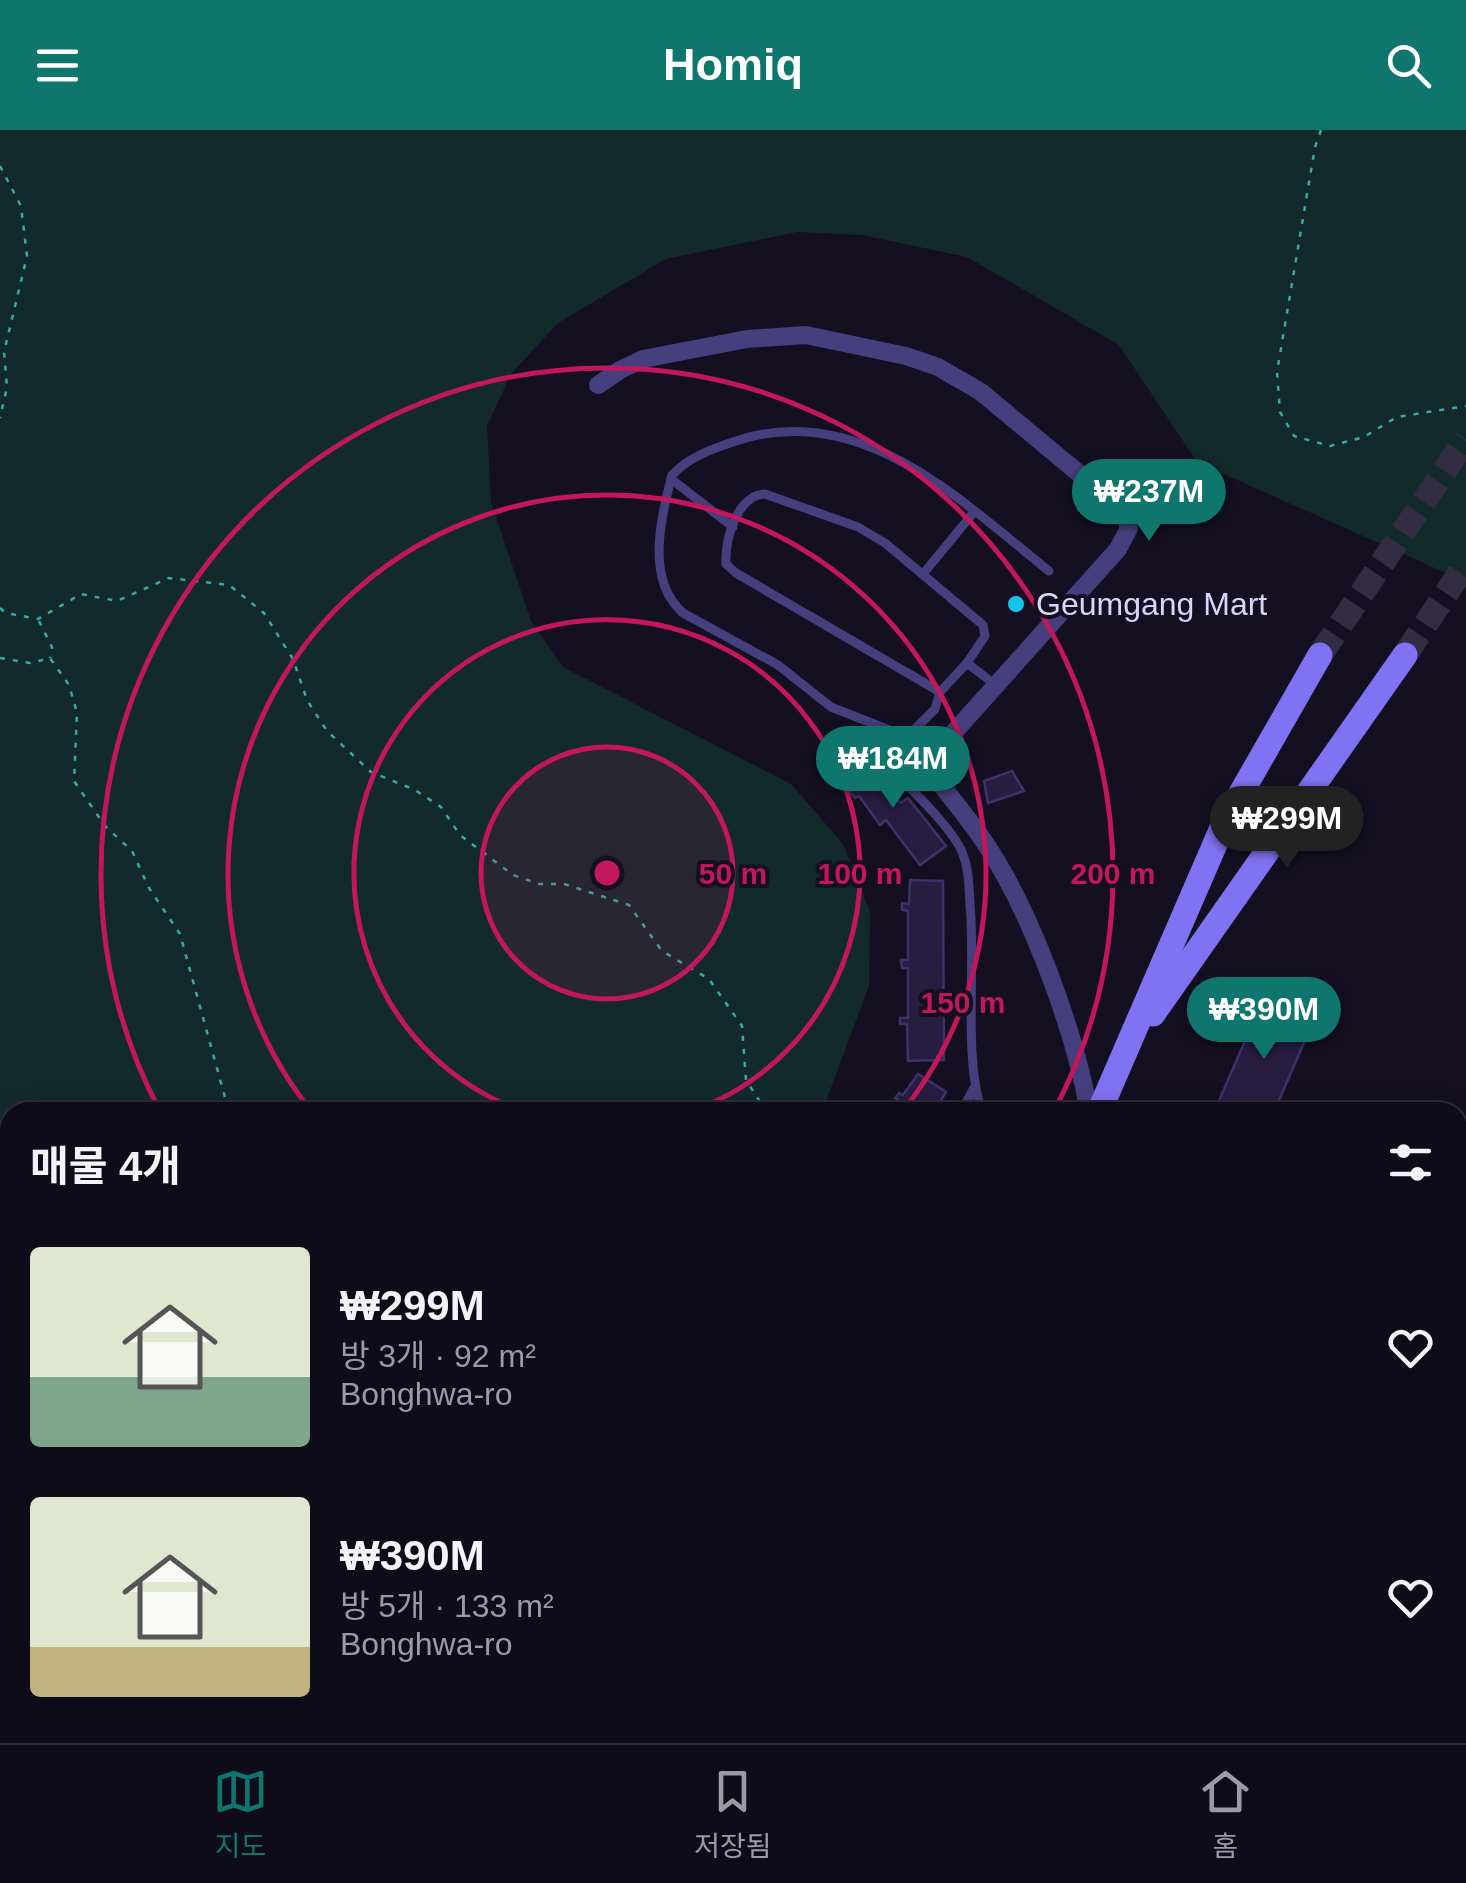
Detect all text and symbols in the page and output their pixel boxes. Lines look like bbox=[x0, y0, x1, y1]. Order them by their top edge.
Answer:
icon: menu bbox=[30, 38, 85, 93]
icon: search bbox=[1381, 38, 1436, 93]
text: Homiq bbox=[663, 39, 803, 90]
pin: ₩237M bbox=[1079, 459, 1219, 544]
text: ₩237M bbox=[1094, 473, 1204, 509]
place label: Geumgang Mart bbox=[1036, 586, 1267, 622]
marker: Geumgang Mart bbox=[1005, 593, 1027, 615]
pin: ₩184M bbox=[823, 726, 963, 811]
text: ₩184M bbox=[838, 740, 948, 776]
pin: ₩299M bbox=[1217, 786, 1357, 871]
text: ₩299M bbox=[1232, 800, 1342, 836]
centre of rings bbox=[589, 855, 625, 891]
text: 50 m bbox=[699, 857, 767, 890]
text: 100 m bbox=[817, 857, 903, 890]
text: 200 m bbox=[1070, 857, 1156, 890]
pin: ₩390M bbox=[1194, 977, 1334, 1062]
text: 150 m bbox=[920, 986, 1006, 1019]
text: ₩390M bbox=[1209, 991, 1319, 1027]
icon: filters bbox=[1383, 1135, 1438, 1190]
text: 매물 4개 bbox=[30, 1143, 181, 1190]
text: ₩299M bbox=[340, 1282, 485, 1329]
icon: home bbox=[110, 1287, 230, 1407]
icon: heart bbox=[1383, 1320, 1438, 1375]
text: 방 3개 · 92 m² bbox=[340, 1338, 536, 1374]
text: Bonghwa-ro bbox=[340, 1376, 513, 1412]
text: ₩390M bbox=[340, 1532, 485, 1579]
icon: home bbox=[110, 1537, 230, 1657]
icon: heart bbox=[1383, 1570, 1438, 1625]
text: 방 5개 · 133 m² bbox=[340, 1588, 554, 1624]
text: Bonghwa-ro bbox=[340, 1626, 513, 1662]
tab: 지도 bbox=[213, 1764, 268, 1864]
tab: 저장됨 bbox=[694, 1764, 772, 1864]
tab: 홈 bbox=[1198, 1764, 1253, 1864]

